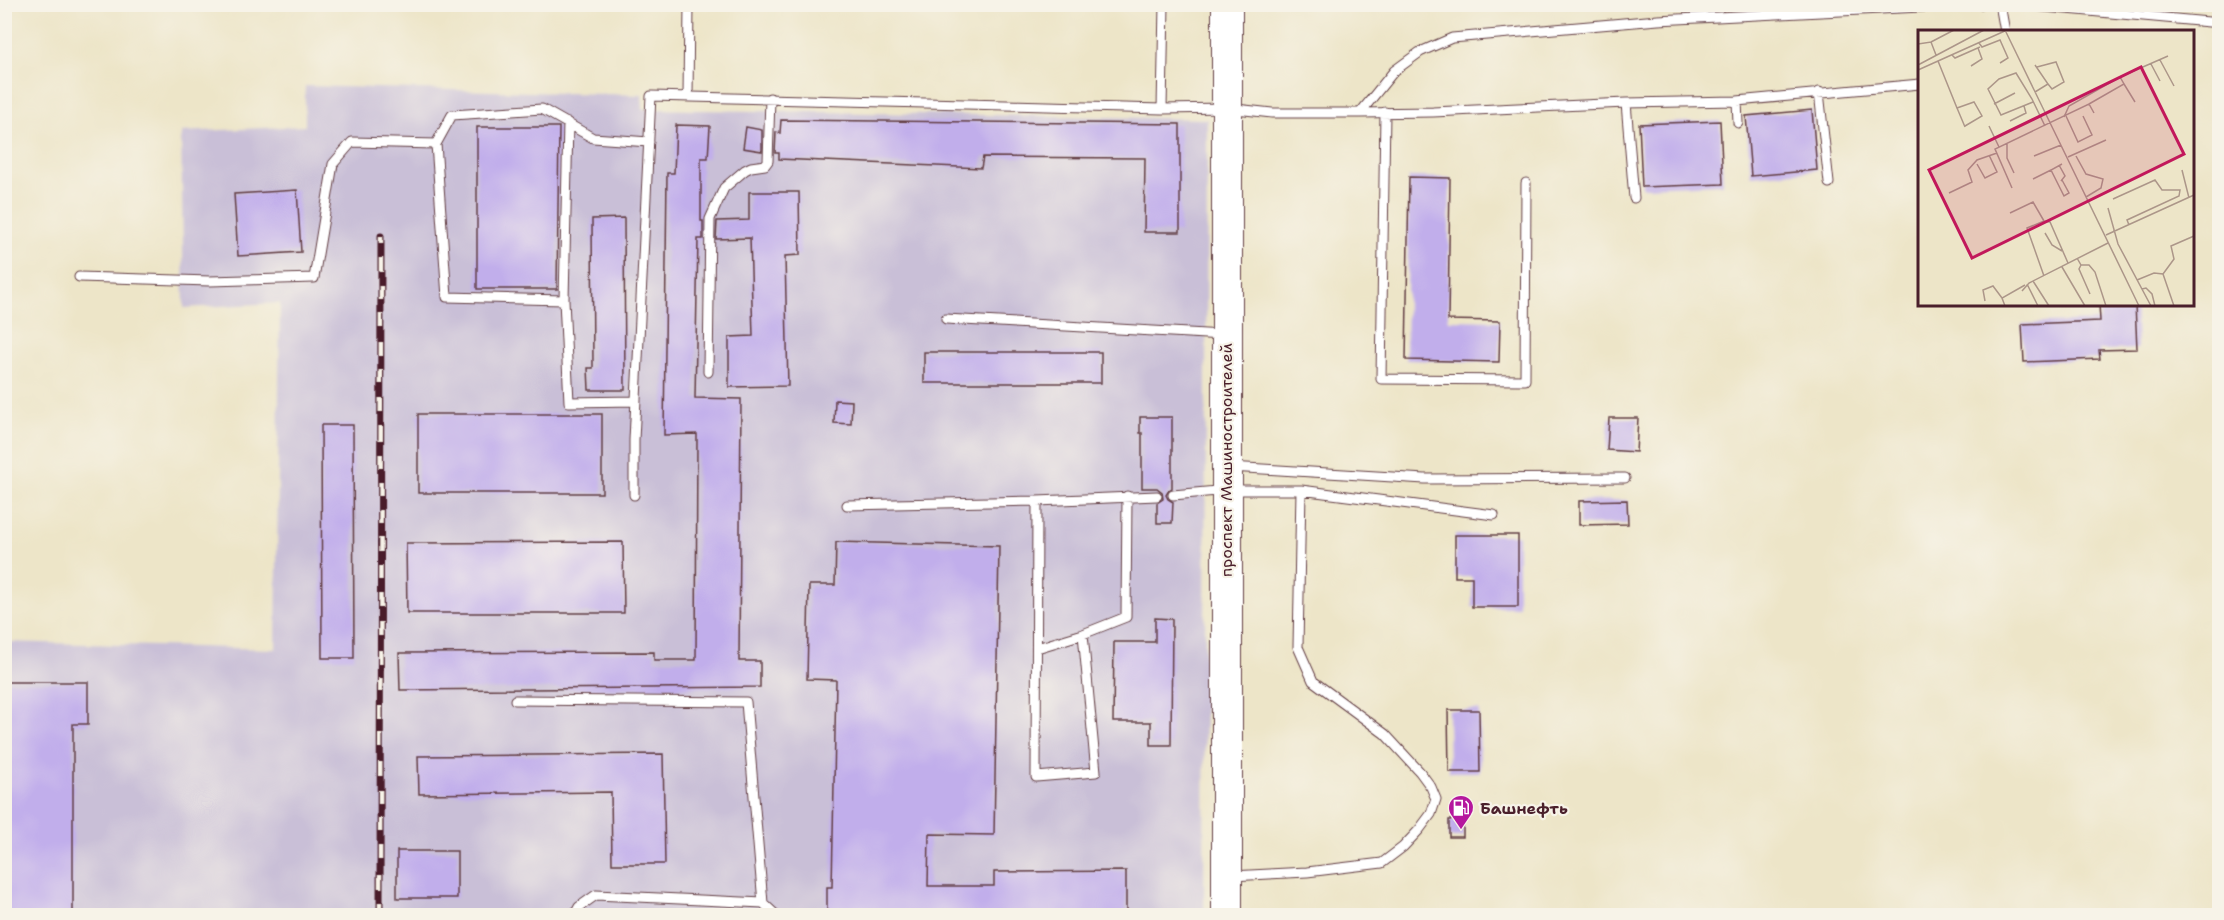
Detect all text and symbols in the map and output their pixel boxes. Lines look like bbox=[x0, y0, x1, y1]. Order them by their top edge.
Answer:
inset map bbox=[1918, 30, 2194, 306]
street label: проспект Машиностроителей bbox=[1216, 343, 1237, 577]
fuel station icon: Башнефть bbox=[1446, 793, 1476, 831]
place label: Башнефть bbox=[1480, 798, 1568, 819]

